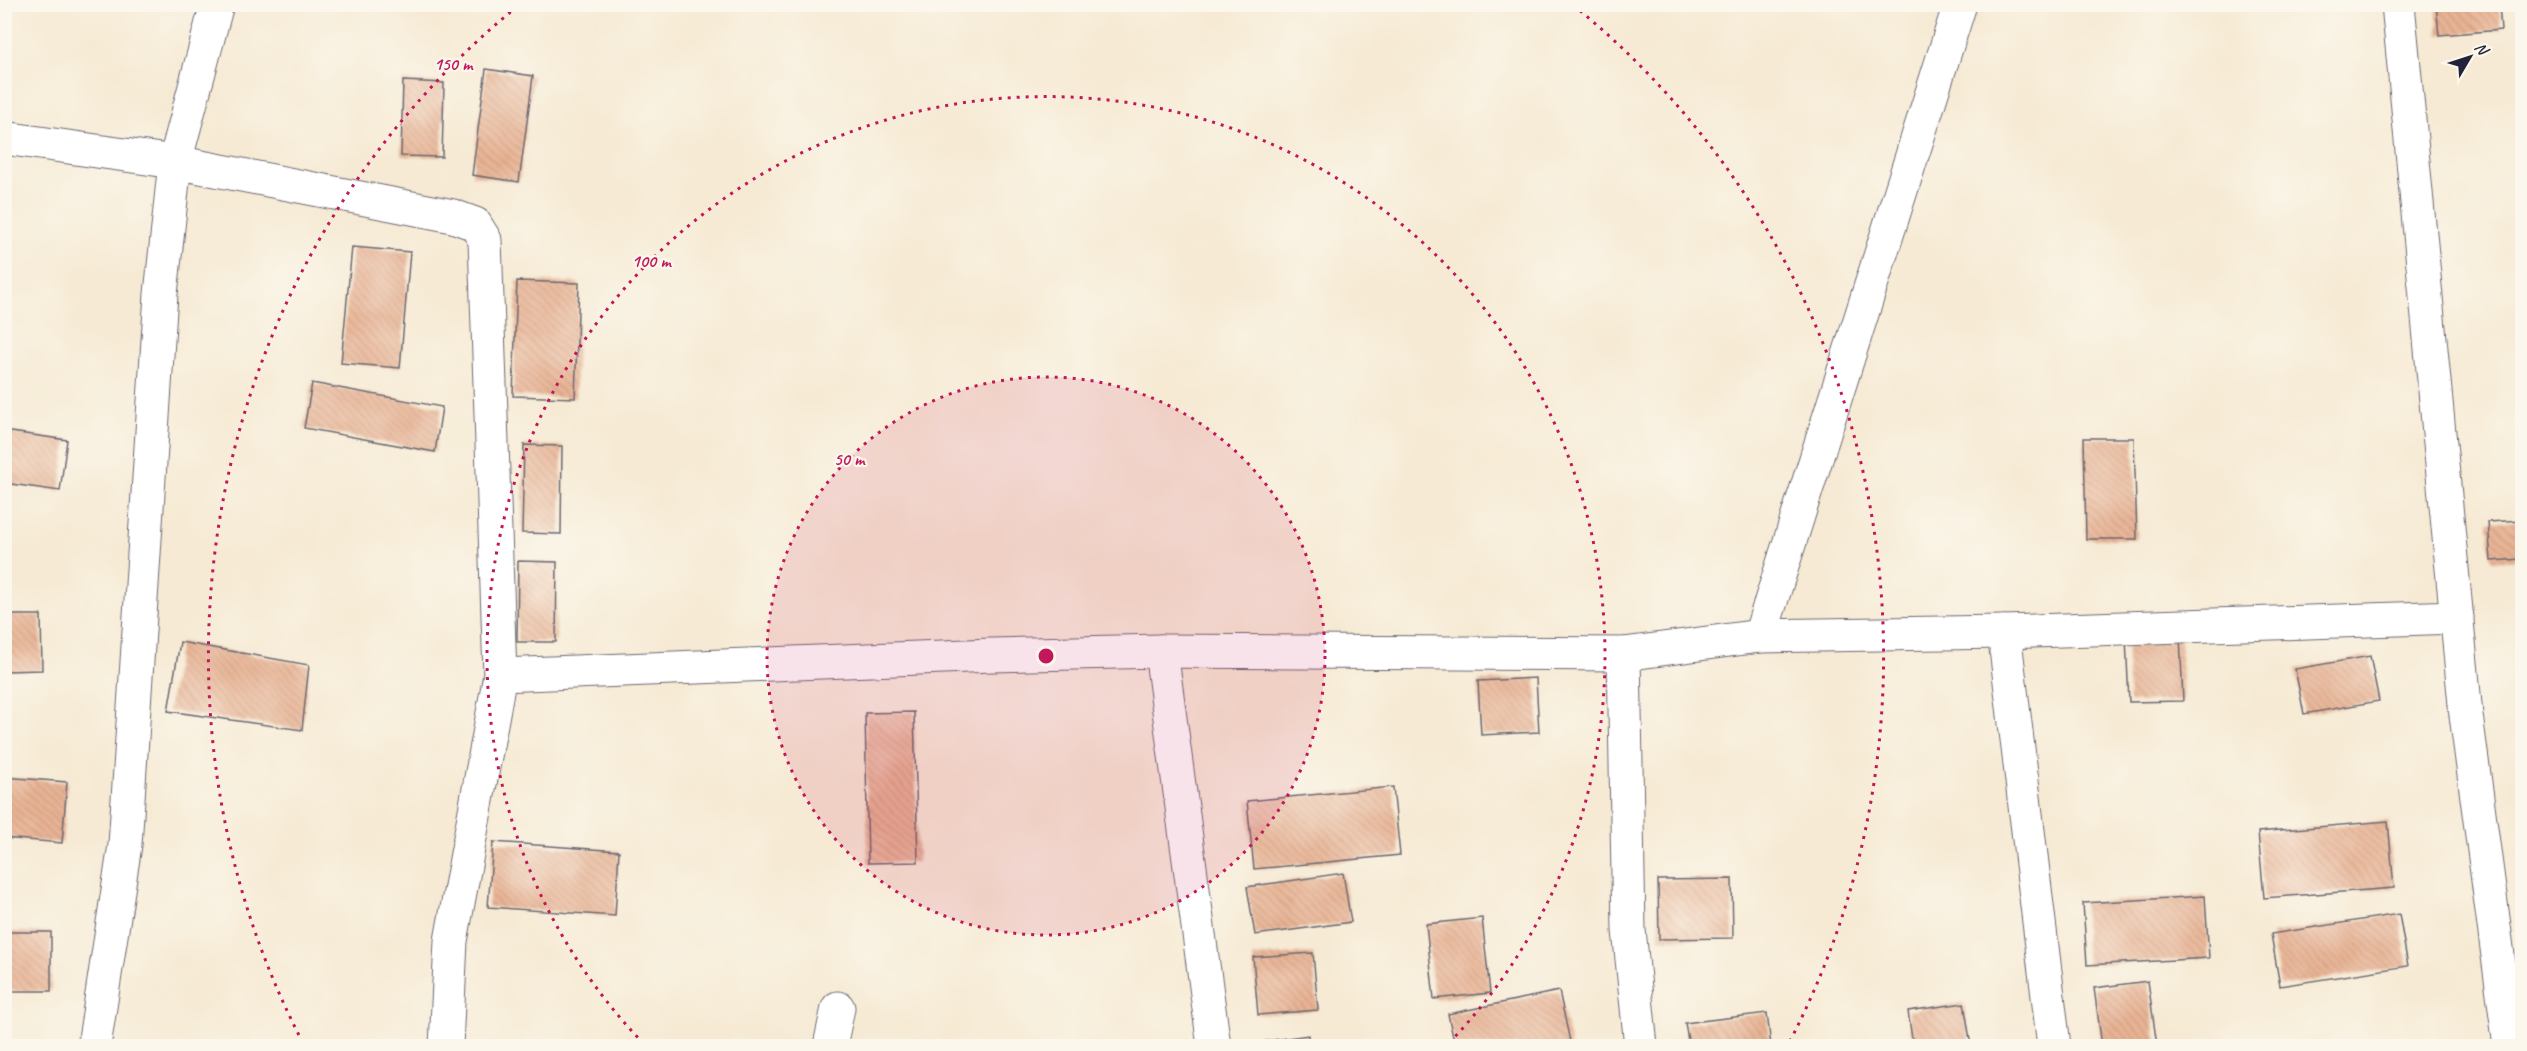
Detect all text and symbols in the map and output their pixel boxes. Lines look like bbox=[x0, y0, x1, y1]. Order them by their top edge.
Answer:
north arrow bbox=[2440, 27, 2500, 87]
text: N bbox=[2470, 38, 2494, 61]
text: 150 m bbox=[434, 53, 474, 75]
text: 100 m bbox=[632, 250, 672, 272]
text: 50 m bbox=[834, 448, 866, 470]
centre of rings bbox=[1036, 646, 1056, 666]

